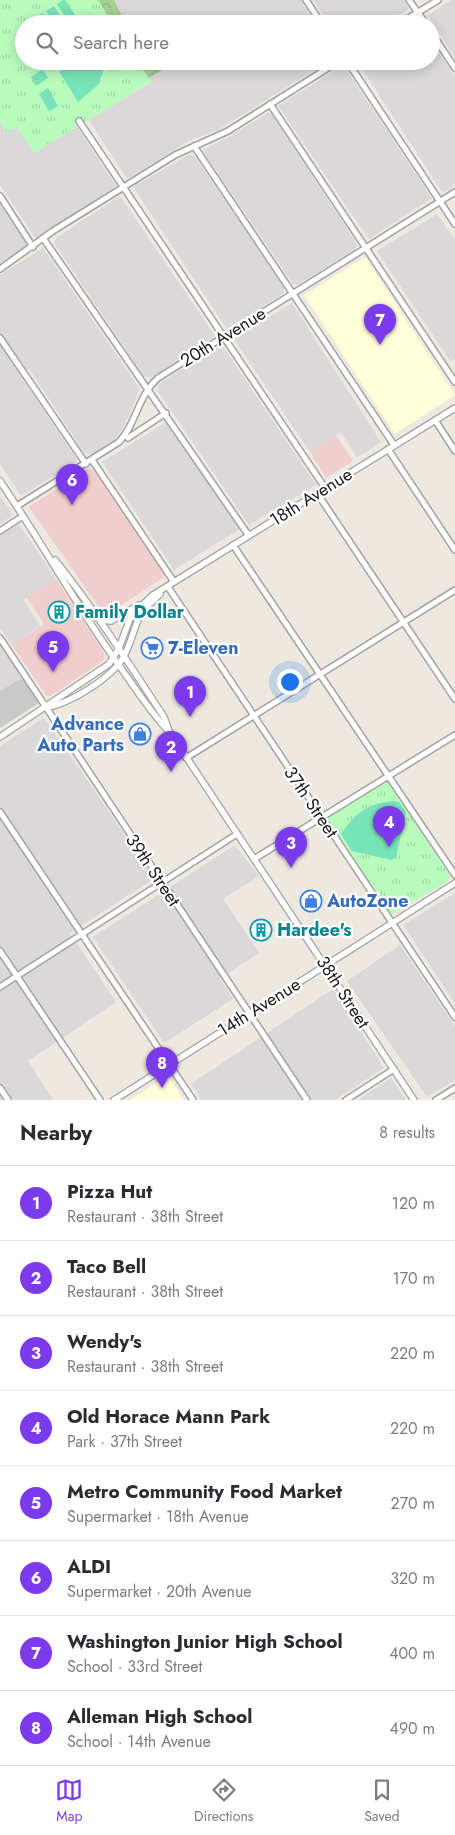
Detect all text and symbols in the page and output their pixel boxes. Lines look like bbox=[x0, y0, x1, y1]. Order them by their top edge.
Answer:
search box bbox=[15, 15, 440, 70]
icon: search bbox=[33, 29, 61, 57]
text: Search here bbox=[73, 29, 169, 56]
street label: 20th Avenue bbox=[175, 300, 271, 374]
pin: 7 bbox=[364, 304, 396, 345]
street label: 18th Avenue bbox=[265, 461, 357, 533]
pin: 6 bbox=[56, 464, 88, 505]
place label: Family Dollar bbox=[75, 599, 185, 625]
building icon: Family Dollar bbox=[47, 600, 71, 624]
pin: 5 bbox=[37, 631, 69, 672]
place label: 7-Eleven bbox=[168, 635, 239, 661]
supermarket icon: 7-Eleven bbox=[140, 636, 164, 660]
your location bbox=[277, 669, 303, 695]
pin: 1 bbox=[174, 676, 206, 717]
place label: Advance Auto Parts bbox=[36, 711, 124, 758]
shop icon: Advance Auto Parts bbox=[128, 722, 152, 746]
pin: 2 bbox=[155, 731, 187, 772]
street label: 37th Street bbox=[279, 762, 343, 842]
pin: 4 bbox=[373, 806, 405, 847]
pin: 3 bbox=[275, 827, 307, 868]
street label: 39th Street bbox=[119, 829, 187, 912]
place label: AutoZone bbox=[326, 888, 408, 914]
shop icon: AutoZone bbox=[299, 889, 323, 913]
place label: Hardee's bbox=[277, 917, 351, 943]
building icon: Hardee's bbox=[249, 918, 273, 942]
street label: 38th Street bbox=[310, 951, 377, 1034]
street label: 14th Avenue bbox=[212, 971, 306, 1043]
pin: 8 bbox=[146, 1047, 178, 1088]
text: Nearby bbox=[20, 1118, 92, 1148]
text: 8 results bbox=[379, 1121, 435, 1144]
text: Pizza Hut bbox=[67, 1178, 152, 1205]
text: 1 bbox=[32, 1192, 40, 1215]
text: 120 m bbox=[392, 1192, 435, 1215]
text: Restaurant · 38th Street bbox=[67, 1205, 223, 1228]
text: Taco Bell bbox=[67, 1253, 146, 1280]
text: 2 bbox=[31, 1267, 41, 1290]
text: 170 m bbox=[393, 1267, 435, 1290]
text: Restaurant · 38th Street bbox=[67, 1280, 223, 1303]
text: Wendy's bbox=[67, 1328, 142, 1355]
text: 3 bbox=[31, 1342, 41, 1365]
text: 220 m bbox=[390, 1342, 435, 1365]
text: Restaurant · 38th Street bbox=[67, 1355, 223, 1378]
text: Old Horace Mann Park bbox=[67, 1403, 270, 1430]
text: 4 bbox=[30, 1417, 42, 1440]
text: 220 m bbox=[390, 1417, 435, 1440]
text: Park · 37th Street bbox=[67, 1430, 182, 1453]
text: Metro Community Food Market bbox=[67, 1478, 342, 1505]
text: 5 bbox=[31, 1492, 41, 1515]
text: 270 m bbox=[391, 1492, 435, 1515]
text: Supermarket · 18th Avenue bbox=[67, 1505, 249, 1528]
text: ALDI bbox=[67, 1553, 111, 1580]
text: 6 bbox=[31, 1567, 41, 1590]
text: 320 m bbox=[390, 1567, 435, 1590]
text: Supermarket · 20th Avenue bbox=[67, 1580, 252, 1603]
text: Washington Junior High School bbox=[67, 1628, 343, 1655]
text: 7 bbox=[31, 1642, 41, 1665]
text: 400 m bbox=[389, 1642, 435, 1665]
text: School · 33rd Street bbox=[67, 1655, 202, 1678]
text: Alleman High School bbox=[67, 1703, 252, 1730]
text: 8 bbox=[31, 1717, 41, 1740]
text: 490 m bbox=[390, 1717, 435, 1740]
text: School · 14th Avenue bbox=[67, 1730, 211, 1753]
tab: Map bbox=[55, 1776, 83, 1826]
tab: Directions bbox=[194, 1776, 253, 1826]
tab: Saved bbox=[364, 1776, 400, 1826]

